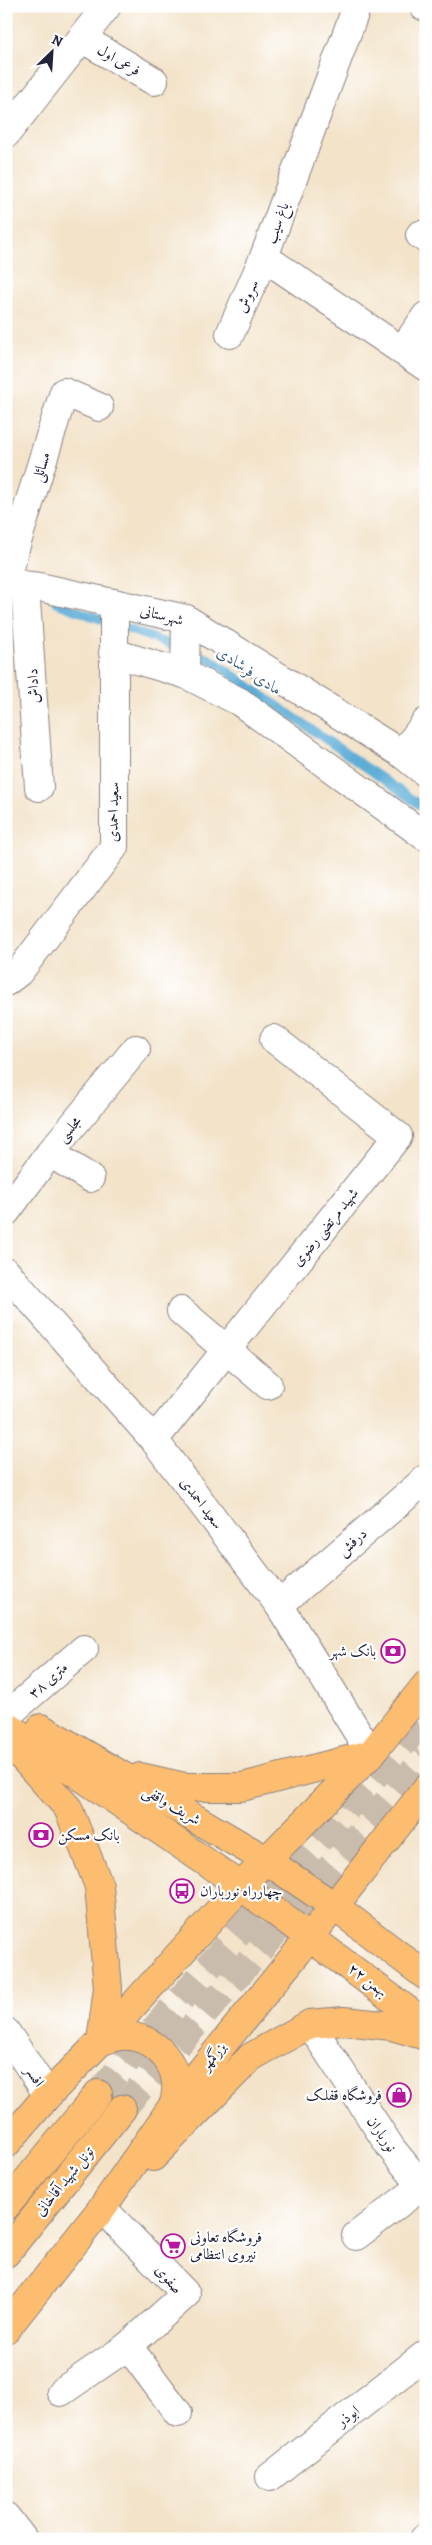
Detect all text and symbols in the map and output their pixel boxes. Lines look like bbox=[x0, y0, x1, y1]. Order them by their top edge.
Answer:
north arrow bbox=[28, 28, 78, 78]
text: N bbox=[49, 30, 66, 51]
street label: فرعی اول bbox=[94, 40, 144, 80]
street label: باغ سیب bbox=[260, 199, 297, 248]
street label: سروش bbox=[231, 276, 263, 316]
street label: مسائلی bbox=[27, 449, 56, 485]
street label: شهرستانی bbox=[138, 600, 186, 630]
water label: مادی فرشادی bbox=[212, 641, 286, 701]
street label: داداش bbox=[22, 668, 44, 704]
street label: سعید احمدی bbox=[102, 782, 124, 842]
street label: مجلسی bbox=[52, 1112, 87, 1147]
street label: شهید مرتضی رضوی bbox=[287, 1184, 364, 1271]
street label: سعید احمدی bbox=[176, 1473, 228, 1533]
street label: درفش bbox=[333, 1524, 371, 1560]
bank icon: بانک شهر bbox=[380, 1638, 406, 1664]
place label: بانک شهر bbox=[328, 1641, 376, 1661]
street label: ۳۸ متری bbox=[24, 1657, 72, 1703]
street label: شریف واقفی bbox=[139, 1780, 204, 1830]
bank icon: بانک مسکن bbox=[28, 1822, 54, 1848]
place label: بانک مسکن bbox=[58, 1825, 120, 1845]
bus stop icon: چهارراه نورباران bbox=[169, 1878, 195, 1904]
place label: چهارراه نورباران bbox=[200, 1881, 282, 1901]
street label: ۲۲ بهمن bbox=[344, 1959, 392, 2001]
street label: بزرگمهر bbox=[194, 2037, 231, 2076]
street label: افسر bbox=[20, 2060, 49, 2091]
shop icon: فروشگاه قفلک bbox=[386, 2082, 412, 2108]
place label: فروشگاه قفلک bbox=[306, 2085, 382, 2105]
street label: نورباران bbox=[363, 2112, 402, 2156]
street label: تونل شهید آقاخانی bbox=[30, 2142, 99, 2221]
place label: فروشگاه تعاونی نیروی انتظامی bbox=[190, 2227, 262, 2264]
supermarket icon: فروشگاه تعاونی نیروی انتظامی bbox=[160, 2233, 186, 2259]
street label: صفوی bbox=[151, 2260, 187, 2298]
street label: ابوذر bbox=[331, 2401, 364, 2433]

